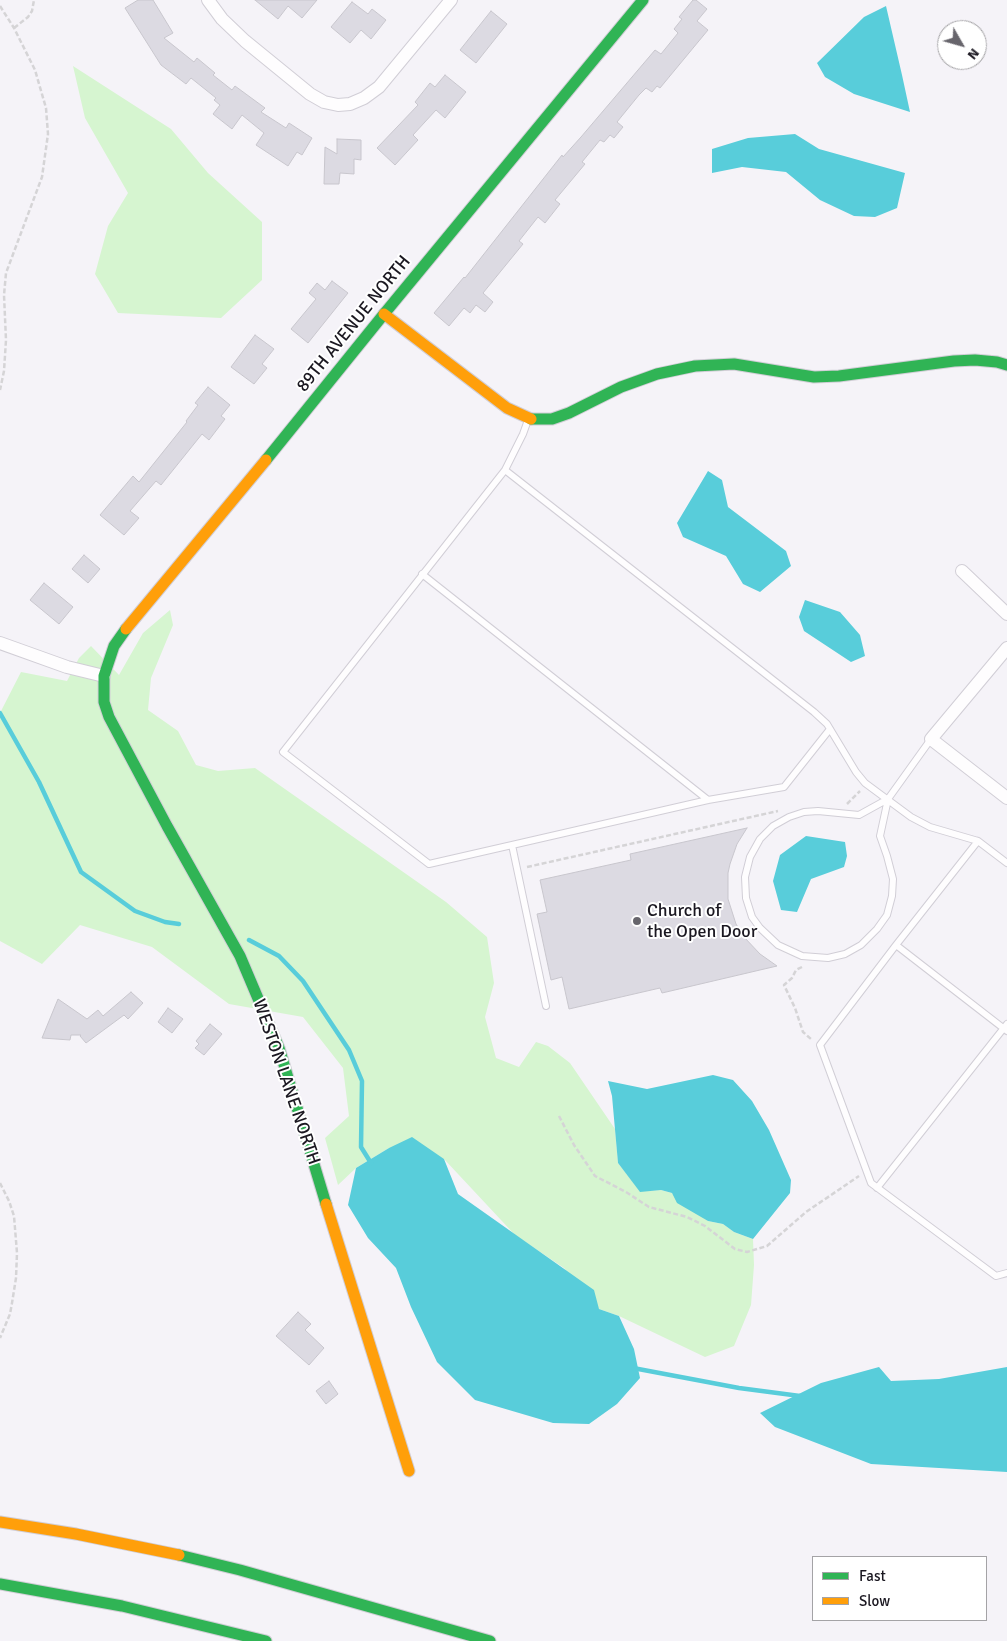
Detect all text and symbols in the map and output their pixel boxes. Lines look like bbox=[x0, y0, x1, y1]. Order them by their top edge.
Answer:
north arrow bbox=[937, 20, 987, 70]
text: N bbox=[964, 45, 983, 63]
street label: 89TH AVENUE NORTH bbox=[292, 251, 416, 397]
place label: Church of the Open Door bbox=[647, 900, 757, 942]
marker: Church of the Open Door bbox=[631, 915, 643, 927]
street label: WESTON LANE NORTH bbox=[248, 996, 324, 1168]
legend bbox=[812, 1556, 987, 1621]
text: Fast bbox=[859, 1567, 886, 1585]
text: Slow bbox=[859, 1592, 890, 1610]

